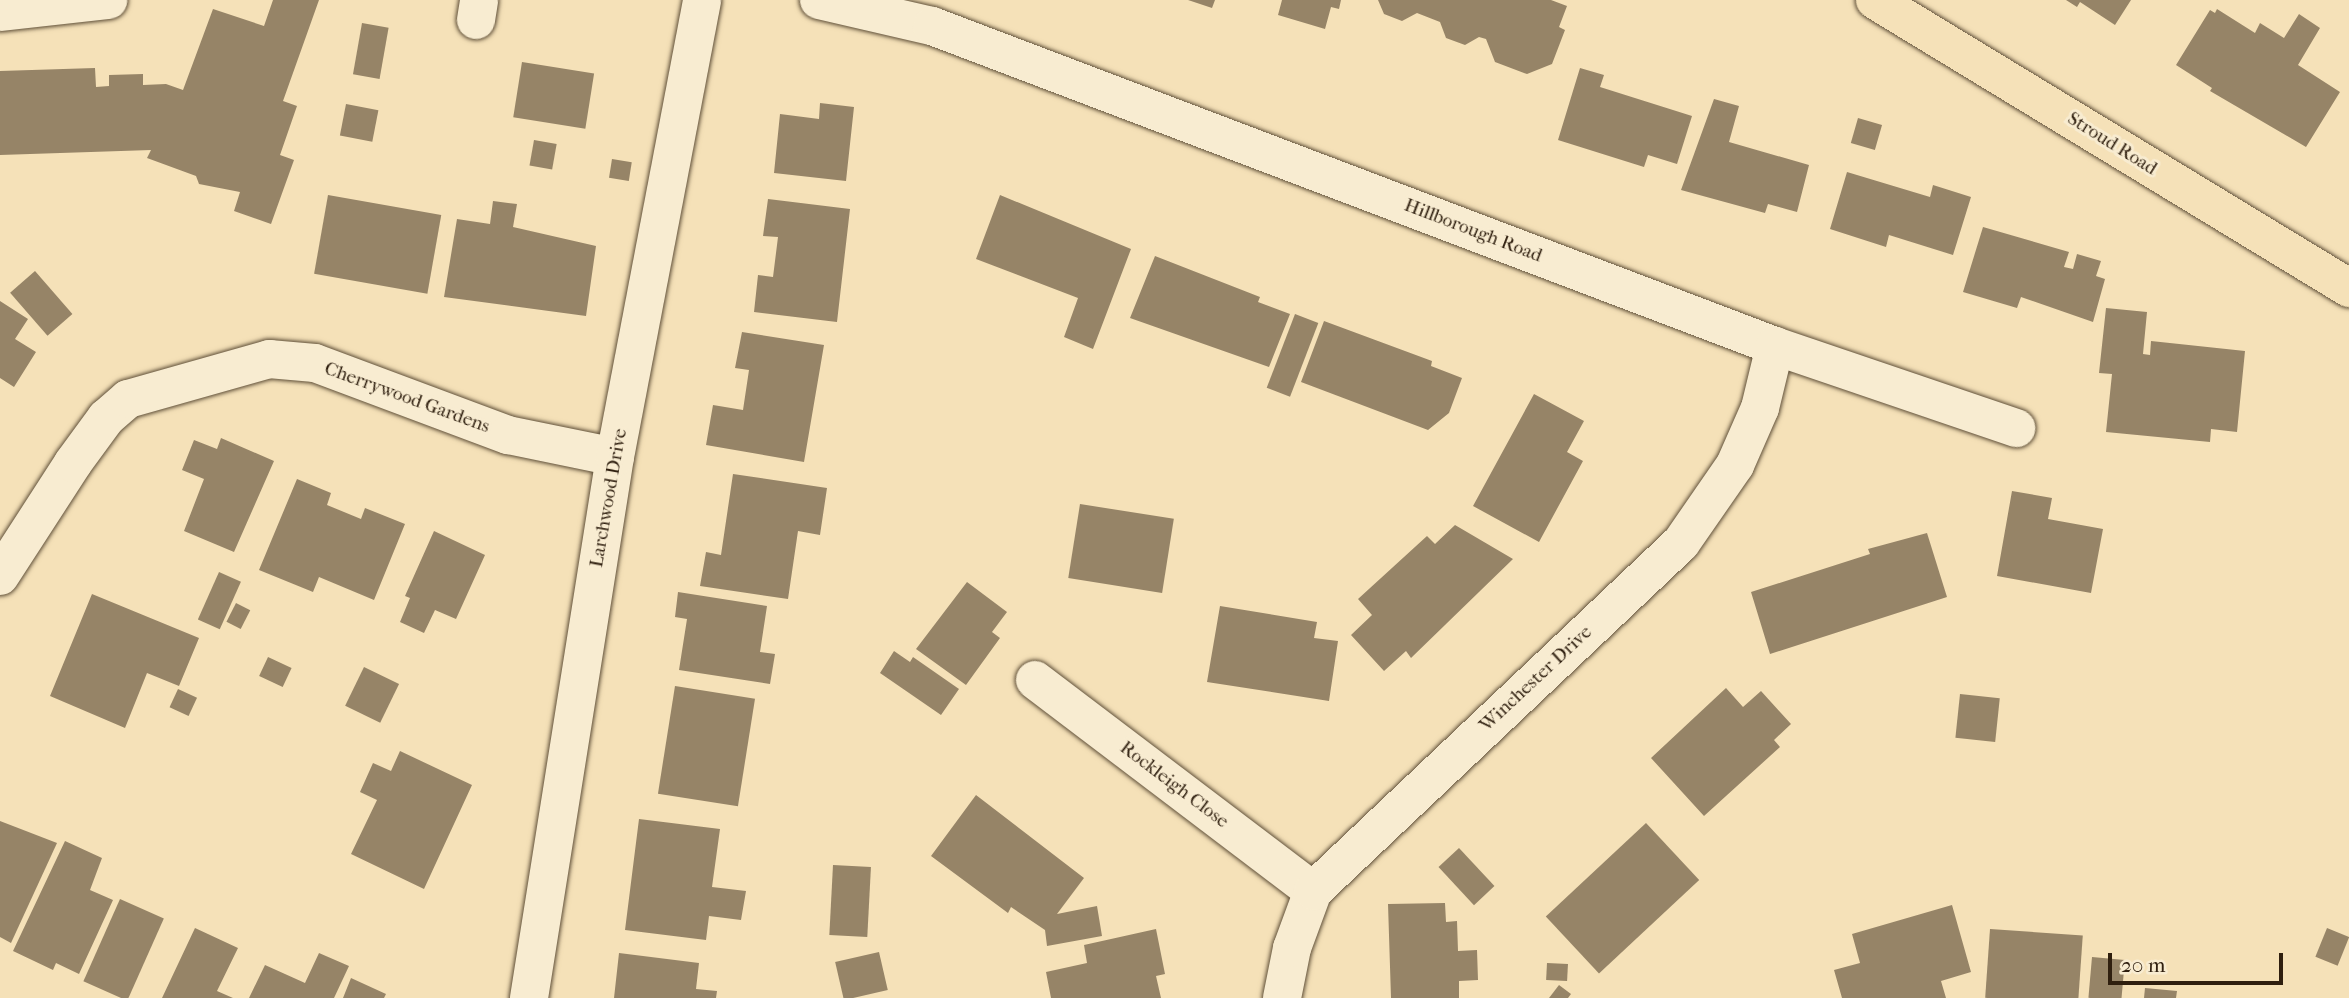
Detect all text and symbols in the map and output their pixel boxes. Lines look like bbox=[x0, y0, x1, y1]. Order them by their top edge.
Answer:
street label: Stroud Road bbox=[2063, 107, 2161, 181]
street label: Hillborough Road bbox=[1401, 194, 1545, 268]
street label: Cherrywood Gardens bbox=[321, 357, 493, 439]
street label: Larchwood Drive bbox=[586, 427, 632, 569]
street label: Winchester Drive bbox=[1475, 621, 1597, 737]
street label: Rockleigh Close bbox=[1115, 737, 1233, 833]
scale bar bbox=[2111, 939, 2286, 983]
text: 20 m bbox=[2121, 953, 2165, 977]

